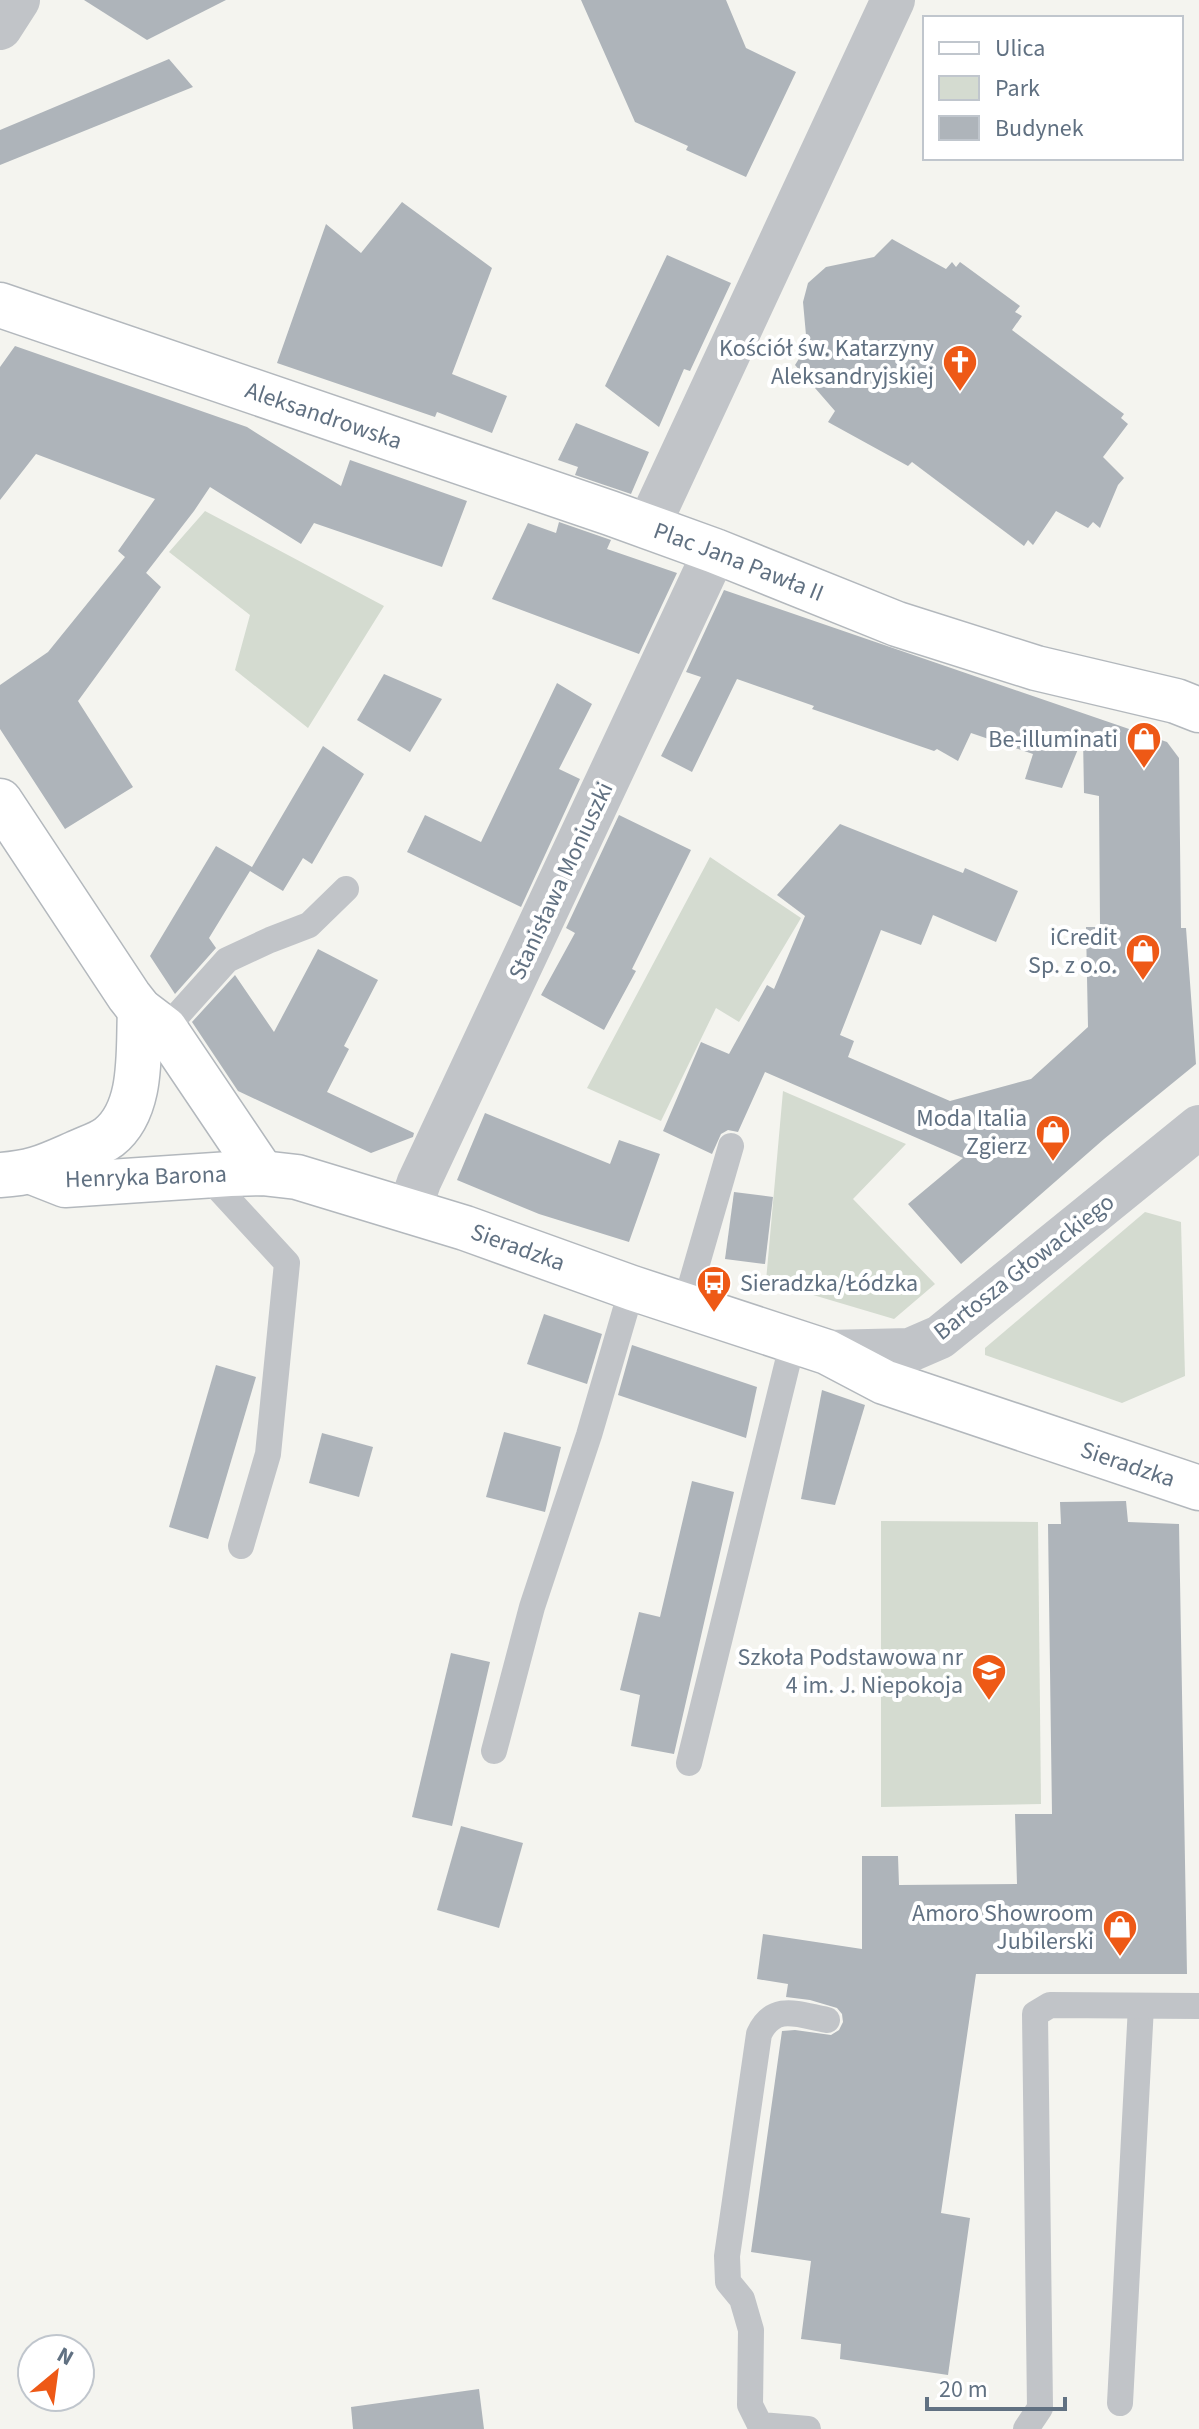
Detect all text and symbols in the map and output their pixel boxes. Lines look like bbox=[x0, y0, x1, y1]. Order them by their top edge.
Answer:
legend bbox=[923, 16, 1183, 160]
text: Ulica bbox=[995, 31, 1045, 66]
text: Park bbox=[995, 71, 1040, 106]
text: Budynek bbox=[995, 111, 1084, 146]
place label: Kościół św. Katarzyny Aleksandryjskiej bbox=[719, 331, 934, 394]
church icon: Kościół św. Katarzyny Aleksandryjskiej bbox=[941, 343, 979, 393]
street label: Aleksandrowska bbox=[241, 372, 407, 458]
street label: Plac Jana Pawła II bbox=[649, 513, 829, 610]
shop icon: Be-illuminati bbox=[1125, 720, 1163, 770]
place label: Be-illuminati bbox=[988, 722, 1118, 757]
street label: Stanisława Moniuszki bbox=[500, 776, 622, 986]
place label: iCredit Sp. z o.o. bbox=[1028, 920, 1117, 983]
shop icon: iCredit Sp. z o.o. bbox=[1124, 932, 1162, 982]
place label: Moda Italia Zgierz bbox=[916, 1101, 1027, 1164]
shop icon: Moda Italia Zgierz bbox=[1034, 1113, 1072, 1163]
street label: Henryka Barona bbox=[64, 1157, 228, 1197]
street label: Bartosza Głowackiego bbox=[926, 1185, 1122, 1349]
street label: Sieradzka bbox=[466, 1214, 570, 1280]
bus stop icon: Sieradzka/Łódzka bbox=[695, 1264, 733, 1314]
place label: Sieradzka/Łódzka bbox=[740, 1266, 918, 1301]
street label: Sieradzka bbox=[1076, 1432, 1180, 1496]
place label: Szkoła Podstawowa nr 4 im. J. Niepokoja bbox=[737, 1640, 964, 1703]
school or university icon: Szkoła Podstawowa nr 4 im. J. Niepokoja bbox=[970, 1652, 1008, 1702]
place label: Amoro Showroom Jubilerski bbox=[912, 1896, 1094, 1959]
shop icon: Amoro Showroom Jubilerski bbox=[1101, 1908, 1139, 1958]
north arrow bbox=[16, 2333, 96, 2413]
text: N bbox=[51, 2339, 79, 2374]
scale bar bbox=[927, 2361, 1065, 2411]
text: 20 m bbox=[939, 2372, 988, 2407]

